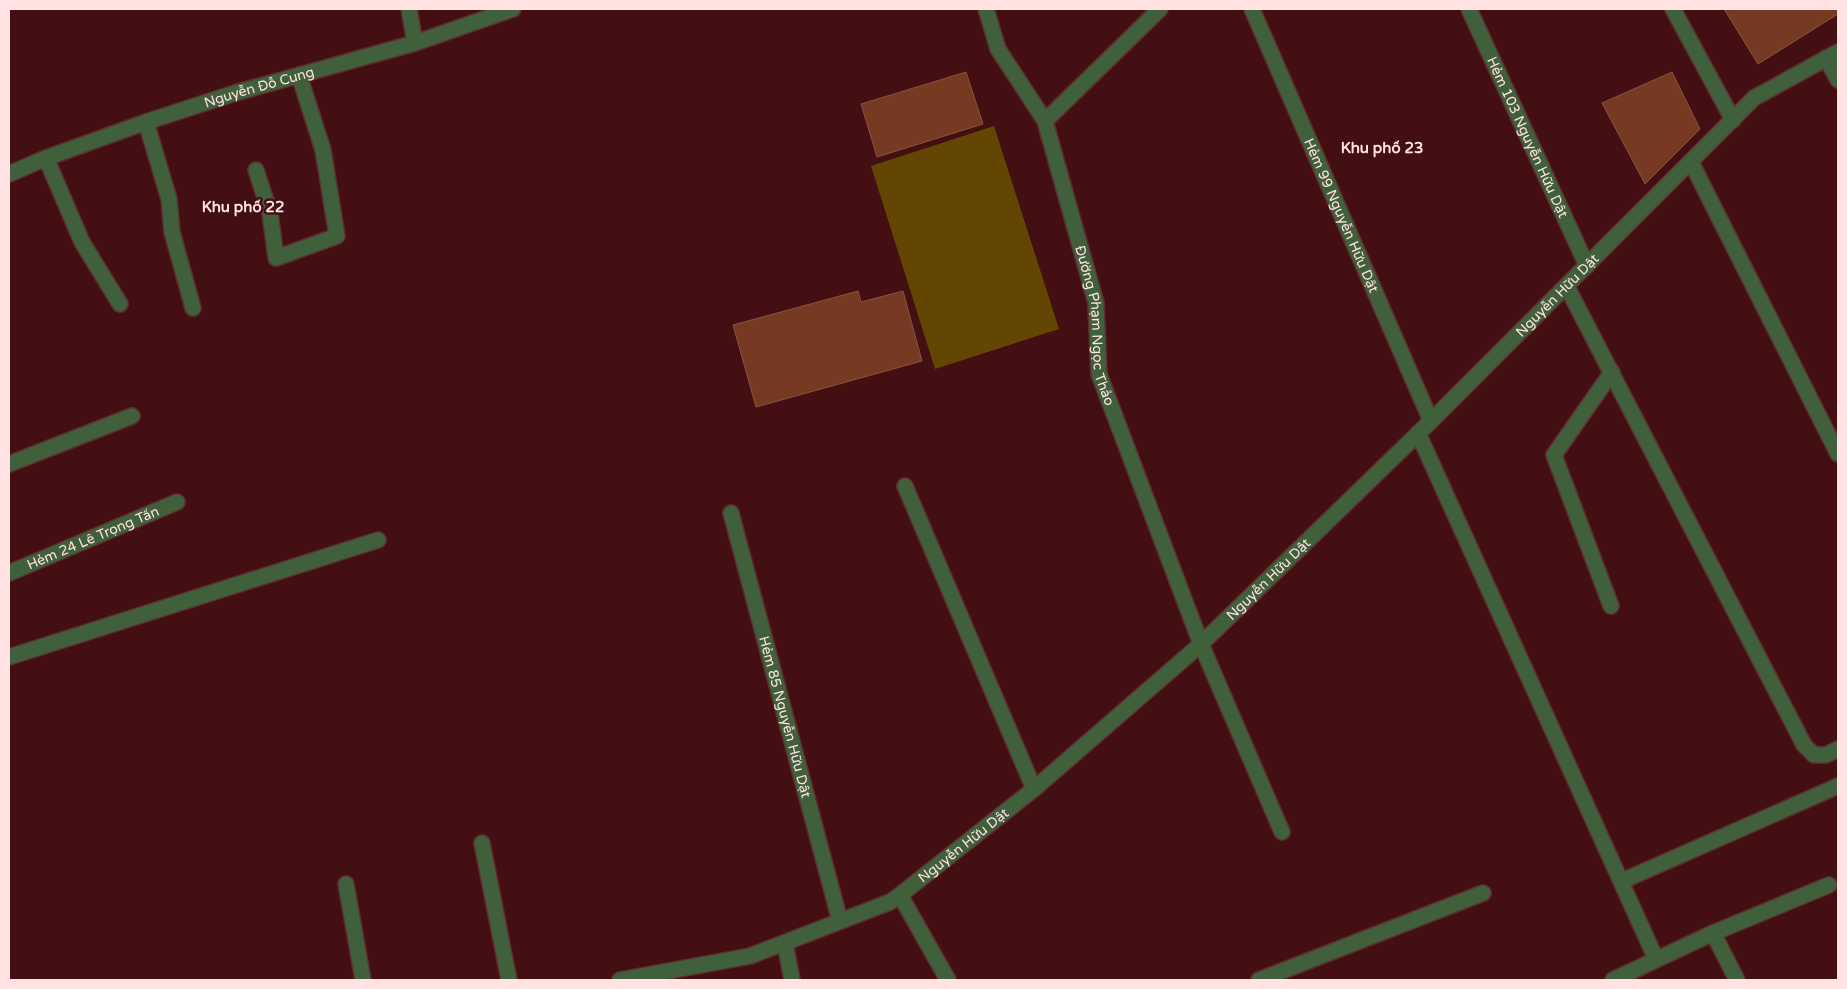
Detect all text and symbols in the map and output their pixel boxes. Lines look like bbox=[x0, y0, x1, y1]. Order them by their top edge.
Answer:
street label: Hẻm 103 Nguyễn Hữu Dật bbox=[1484, 54, 1572, 221]
street label: Nguyễn Đỗ Cung bbox=[202, 63, 316, 111]
street label: Hẻm 99 Nguyễn Hữu Dật bbox=[1301, 136, 1383, 296]
district label: Khu phố 23 bbox=[1341, 139, 1423, 158]
district label: Khu phố 22 bbox=[202, 198, 284, 217]
street label: Đường Phạm Ngọc Thảo bbox=[1072, 243, 1119, 408]
street label: Nguyễn Hữu Dật bbox=[1512, 249, 1603, 340]
street label: Hẻm 24 Lê Trọng Tấn bbox=[24, 502, 161, 573]
street label: Nguyễn Hữu Dật bbox=[1223, 534, 1314, 624]
street label: Hẻm 85 Nguyễn Hữu Dật bbox=[756, 634, 815, 800]
street label: Nguyễn Hữu Dật bbox=[915, 804, 1012, 886]

